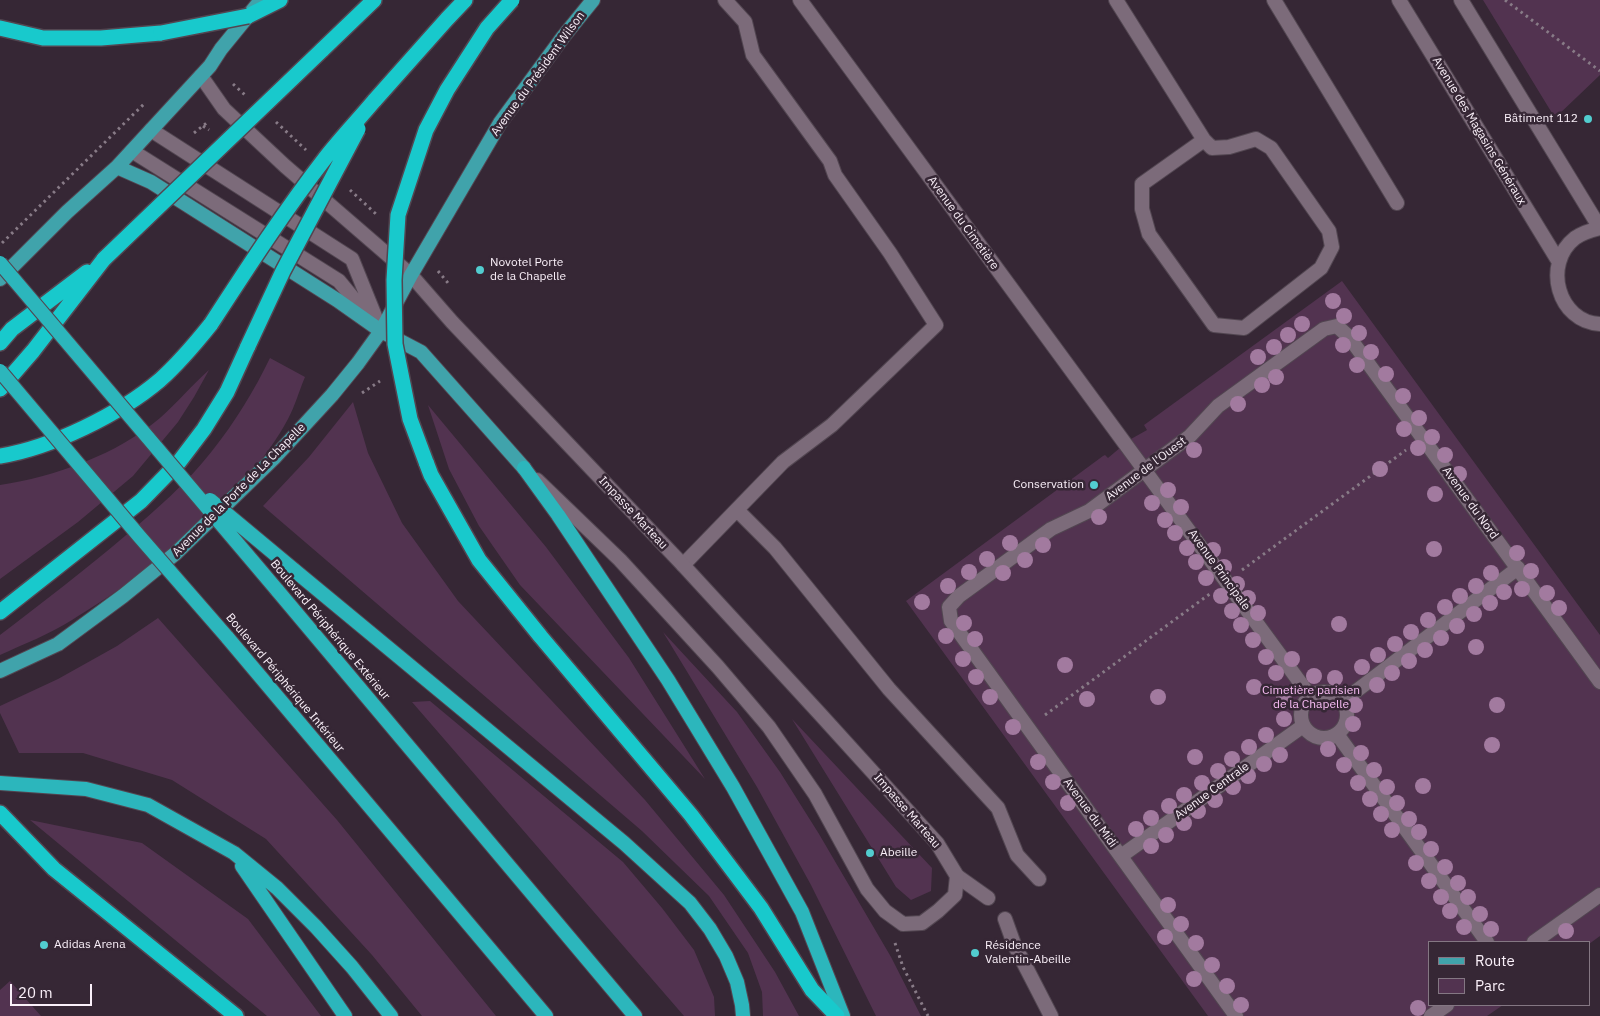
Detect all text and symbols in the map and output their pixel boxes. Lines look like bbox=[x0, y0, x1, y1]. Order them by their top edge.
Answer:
street label: Avenue du Président Wilson bbox=[488, 9, 588, 139]
street label: Avenue des Magasins Généraux bbox=[1429, 54, 1529, 208]
place label: Bâtiment 112 bbox=[1504, 112, 1578, 126]
marker: Bâtiment 112 bbox=[1582, 113, 1594, 125]
street label: Avenue du Cimetière bbox=[924, 174, 1002, 272]
place label: Novotel Porte de la Chapelle bbox=[490, 256, 566, 284]
marker: Novotel Porte de la Chapelle bbox=[474, 264, 486, 276]
street label: Avenue de la Porte de La Chapelle bbox=[169, 420, 309, 560]
street label: Avenue de l'Ouest bbox=[1103, 434, 1189, 504]
street label: Avenue du Nord bbox=[1439, 464, 1501, 542]
street label: Impasse Marteau bbox=[596, 474, 670, 552]
place label: Conservation bbox=[1013, 478, 1084, 492]
marker: Conservation bbox=[1088, 479, 1100, 491]
street label: Avenue Principale bbox=[1185, 527, 1253, 613]
street label: Boulevard Périphérique Extérieur bbox=[267, 557, 393, 703]
street label: Boulevard Périphérique Intérieur bbox=[223, 611, 347, 755]
park label: Cimetière parisien de la Chapelle bbox=[1262, 684, 1360, 712]
street label: Avenue Centrale bbox=[1172, 759, 1252, 823]
street label: Impasse Marteau bbox=[871, 771, 943, 851]
street label: Avenue du Midi bbox=[1060, 776, 1120, 850]
place label: Abeille bbox=[880, 846, 917, 860]
marker: Abeille bbox=[864, 847, 876, 859]
place label: Adidas Arena bbox=[54, 938, 126, 952]
marker: Adidas Arena bbox=[38, 939, 50, 951]
place label: Résidence Valentin-Abeille bbox=[985, 939, 1071, 967]
legend bbox=[1428, 941, 1590, 1006]
marker: Résidence Valentin-Abeille bbox=[969, 947, 981, 959]
text: Route bbox=[1475, 951, 1515, 970]
scale bar bbox=[12, 974, 95, 1006]
text: Parc bbox=[1475, 976, 1505, 995]
text: 20 m bbox=[18, 983, 53, 1002]

